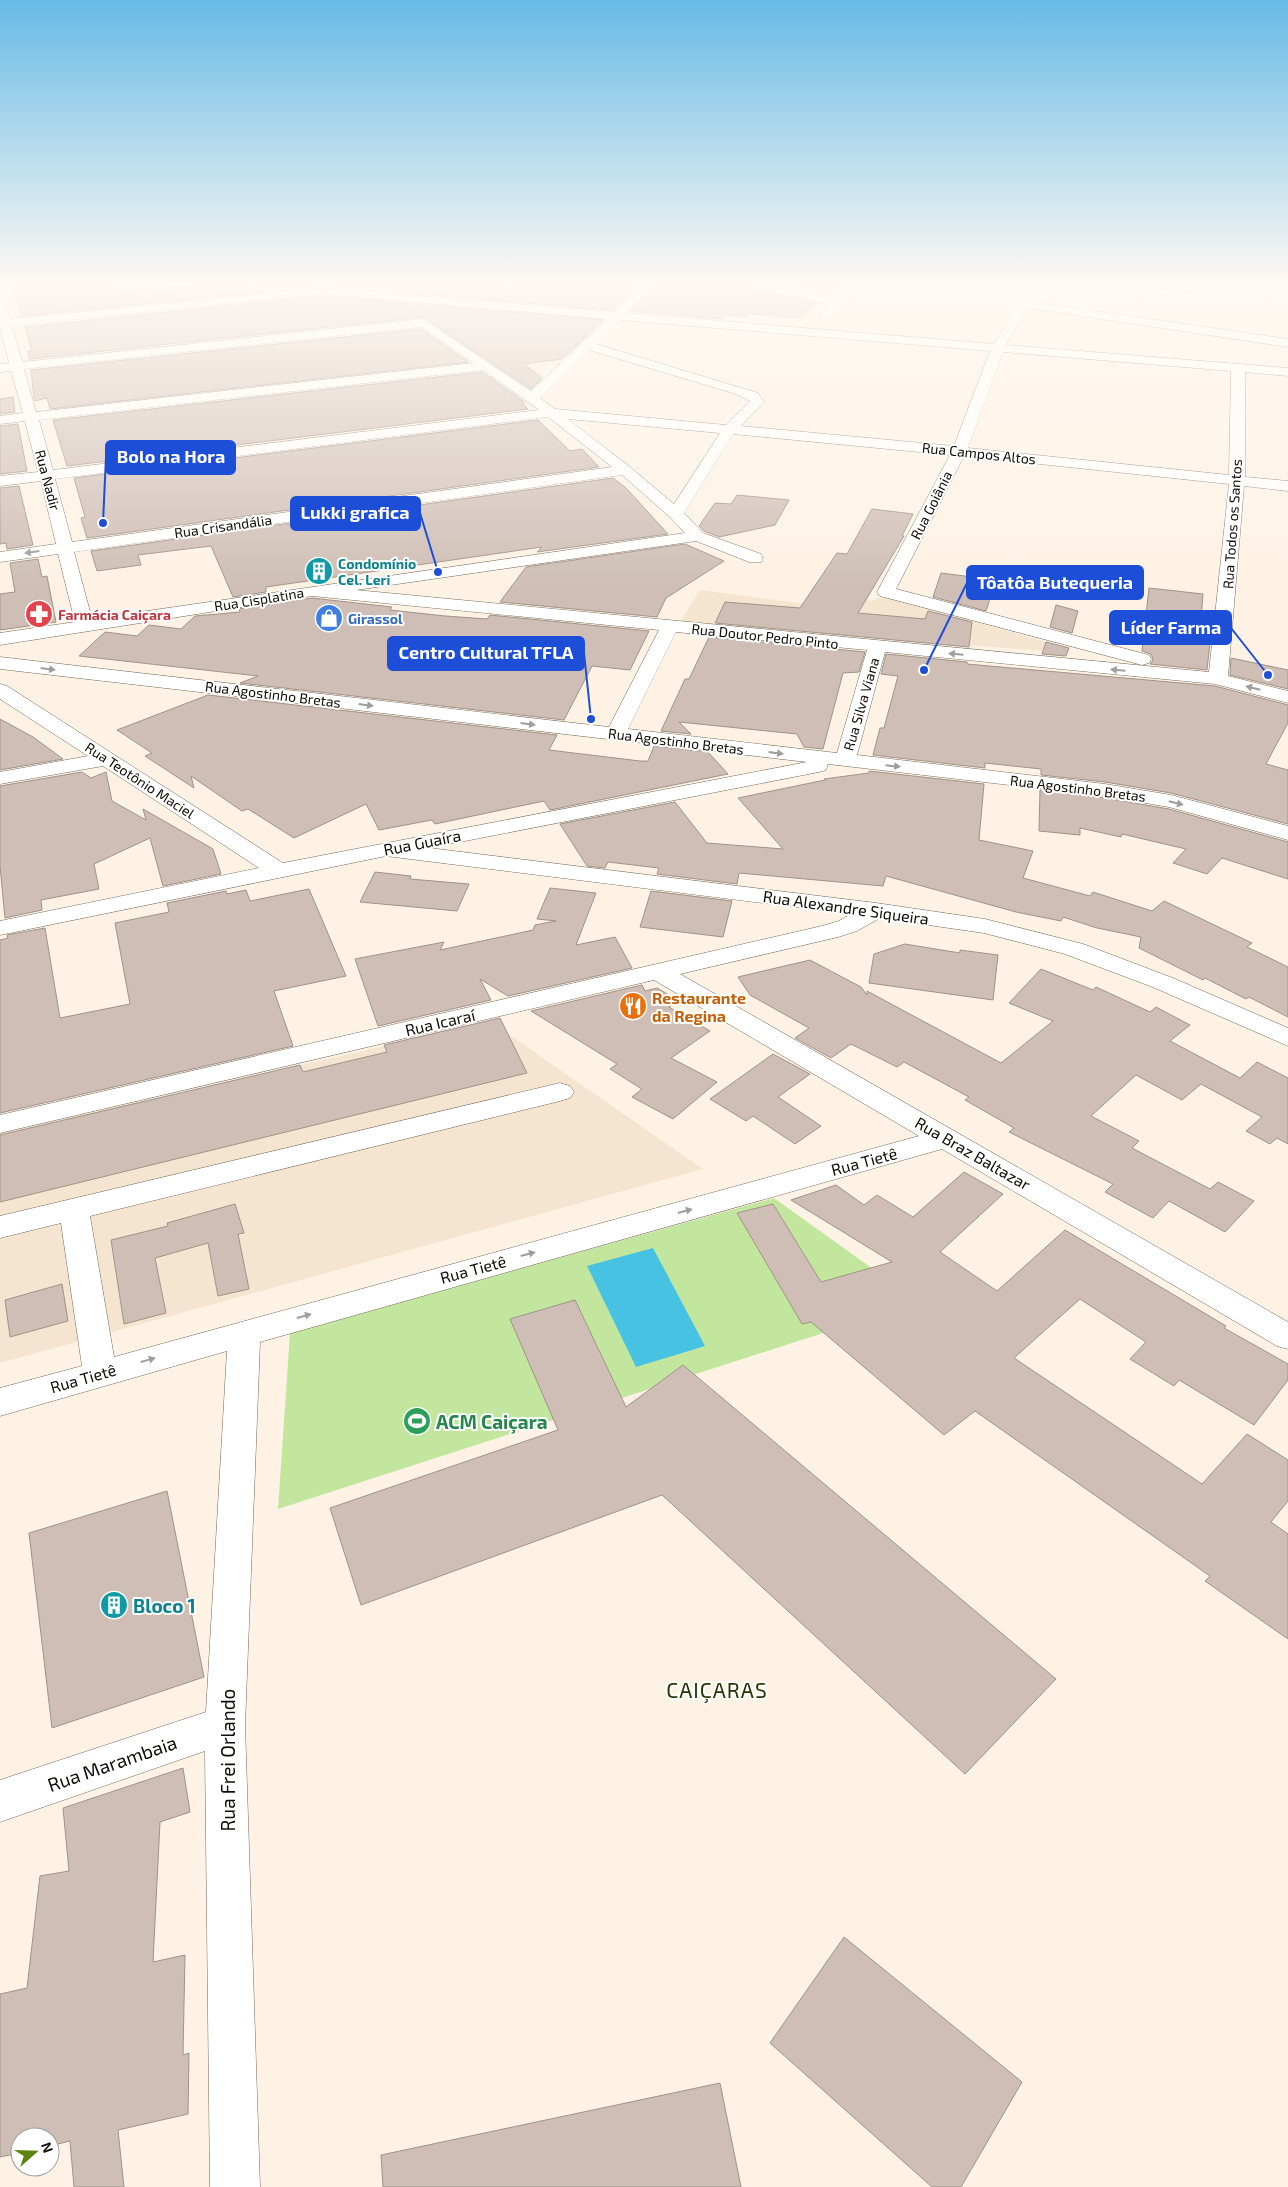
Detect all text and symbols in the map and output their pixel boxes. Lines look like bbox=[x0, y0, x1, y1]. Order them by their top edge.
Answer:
street label: Rua Campos Altos bbox=[921, 439, 1037, 467]
callout: Bolo na Hora bbox=[106, 441, 235, 474]
text: Bolo na Hora bbox=[117, 445, 225, 467]
street label: Rua Nadir bbox=[32, 448, 64, 513]
street label: Rua Todos os Santos bbox=[1219, 459, 1245, 589]
street label: Rua Goiânia bbox=[906, 468, 956, 542]
callout: Lukki grafica bbox=[291, 497, 420, 530]
text: Lukki grafica bbox=[300, 501, 410, 523]
street label: Rua Crisandália bbox=[173, 511, 273, 541]
one-way arrow bbox=[24, 548, 40, 556]
place label: Condomínio Cel. Leri bbox=[338, 555, 416, 588]
building icon: Condomínio Cel. Leri bbox=[304, 556, 334, 586]
callout: Tôatôa Butequeria bbox=[967, 566, 1143, 599]
text: Tôatôa Butequeria bbox=[977, 571, 1133, 593]
street label: Rua Cisplatina bbox=[213, 584, 305, 614]
pharmacy icon: Farmácia Caiçara bbox=[24, 599, 54, 629]
shop icon: Girassol bbox=[314, 603, 344, 633]
place label: Farmácia Caiçara bbox=[58, 606, 171, 624]
place label: Girassol bbox=[348, 610, 403, 627]
callout: Líder Farma bbox=[1110, 611, 1231, 644]
text: Líder Farma bbox=[1121, 616, 1221, 638]
street label: Rua Doutor Pedro Pinto bbox=[691, 620, 839, 652]
callout: Centro Cultural TFLA bbox=[388, 637, 584, 670]
text: Centro Cultural TFLA bbox=[398, 641, 574, 663]
one-way arrow bbox=[948, 650, 964, 658]
street label: Rua Silva Viana bbox=[840, 656, 882, 752]
one-way arrow bbox=[41, 665, 57, 673]
one-way arrow bbox=[1109, 666, 1125, 674]
street label: Rua Agostinho Bretas bbox=[204, 677, 342, 711]
one-way arrow bbox=[1246, 684, 1261, 692]
one-way arrow bbox=[359, 701, 375, 709]
one-way arrow bbox=[520, 720, 536, 728]
street label: Rua Agostinho Bretas bbox=[607, 724, 745, 758]
street label: Rua Teotônio Maciel bbox=[82, 738, 199, 822]
one-way arrow bbox=[768, 749, 784, 757]
one-way arrow bbox=[886, 762, 902, 770]
street label: Rua Agostinho Bretas bbox=[1009, 771, 1147, 805]
one-way arrow bbox=[1169, 799, 1184, 807]
street label: Rua Guaíra bbox=[382, 825, 462, 859]
street label: Rua Alexandre Siqueira bbox=[762, 886, 930, 928]
place label: Restaurante da Regina bbox=[652, 988, 746, 1025]
restaurant icon: Restaurante da Regina bbox=[618, 991, 648, 1021]
street label: Rua Icaraí bbox=[403, 1004, 478, 1039]
street label: Rua Braz Baltazar bbox=[912, 1112, 1034, 1194]
street label: Rua Tietê bbox=[829, 1143, 899, 1179]
one-way arrow bbox=[678, 1206, 693, 1214]
one-way arrow bbox=[521, 1250, 536, 1258]
street label: Rua Tietê bbox=[438, 1251, 508, 1287]
one-way arrow bbox=[297, 1312, 312, 1320]
one-way arrow bbox=[141, 1356, 156, 1364]
street label: Rua Tietê bbox=[48, 1360, 118, 1396]
sports icon: ACM Caiçara bbox=[402, 1406, 432, 1436]
place label: ACM Caiçara bbox=[436, 1410, 548, 1434]
building icon: Bloco 1 bbox=[99, 1590, 129, 1620]
place label: Bloco 1 bbox=[133, 1594, 196, 1617]
district label: CAIÇARAS bbox=[666, 1677, 768, 1704]
street label: Rua Frei Orlando bbox=[216, 1689, 239, 1831]
street label: Rua Marambaia bbox=[44, 1730, 180, 1796]
north arrow bbox=[10, 2127, 60, 2177]
text: N bbox=[38, 2140, 57, 2155]

